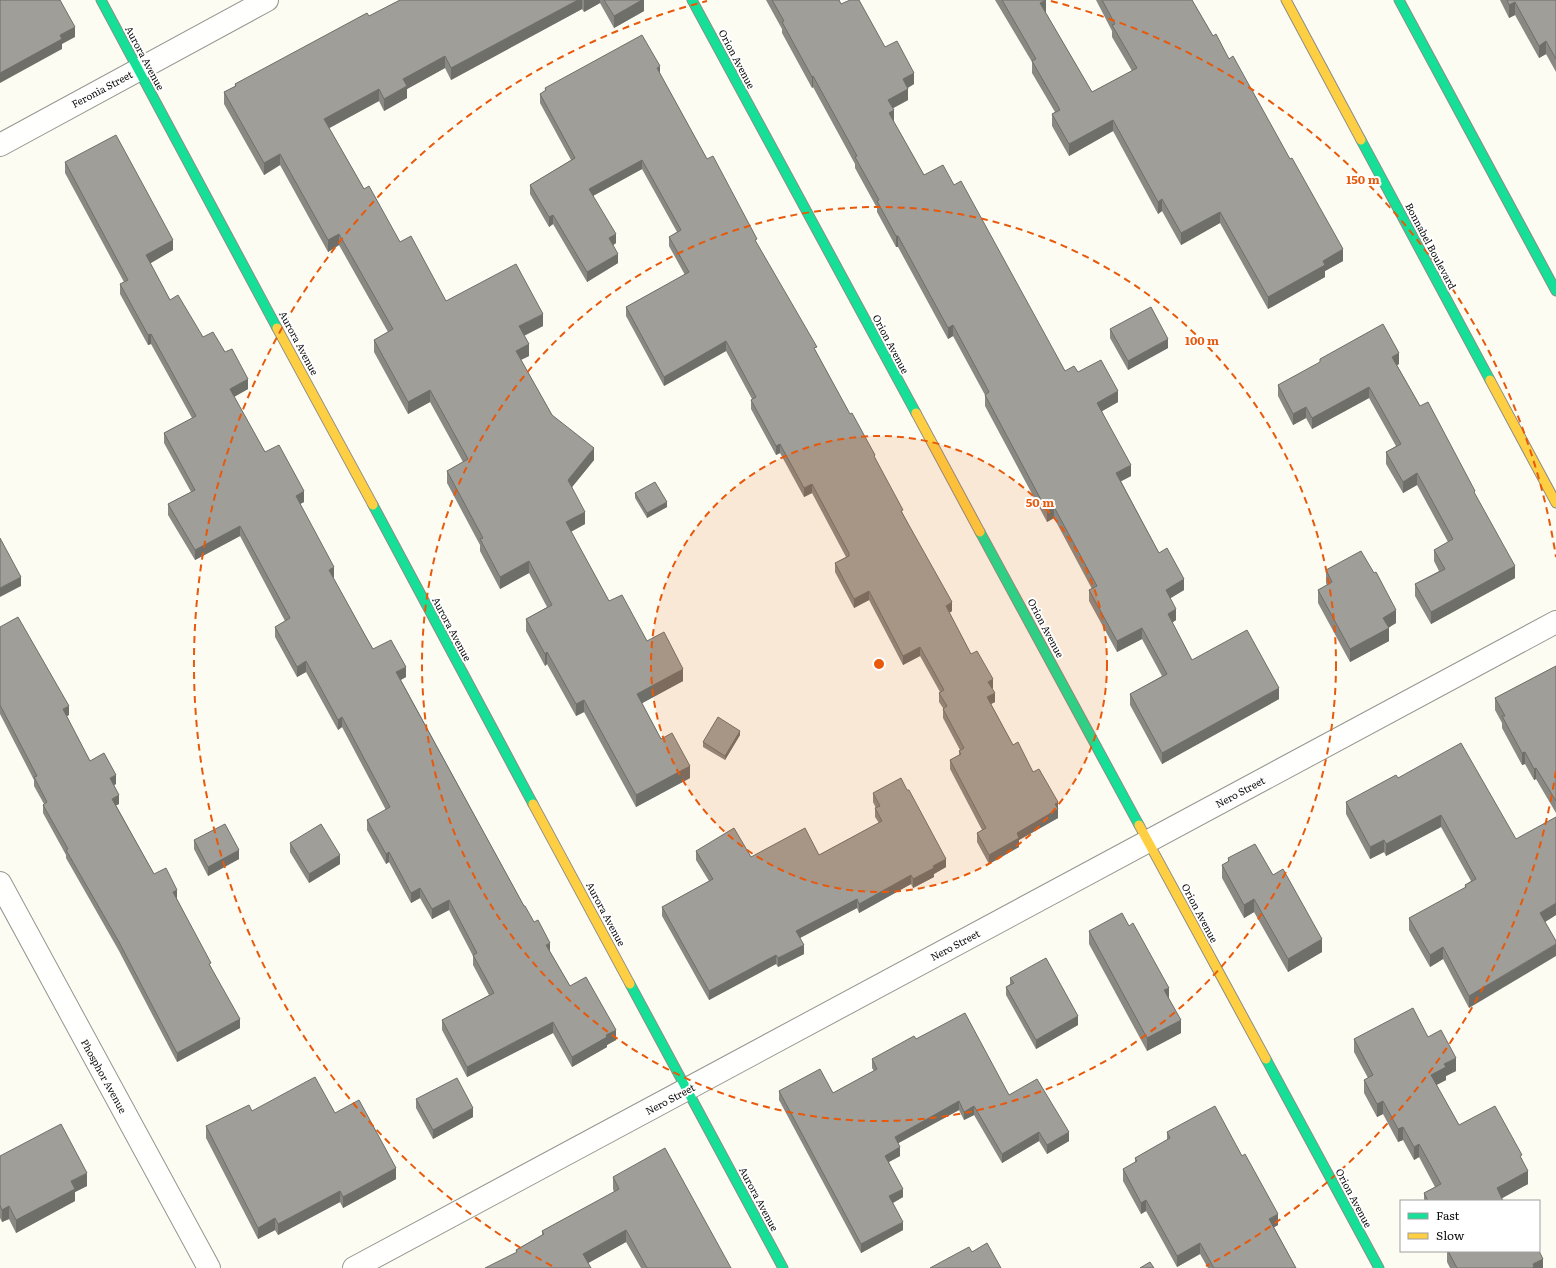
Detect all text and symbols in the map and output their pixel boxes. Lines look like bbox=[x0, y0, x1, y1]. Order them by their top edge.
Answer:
street label: Aurora Avenue bbox=[122, 23, 169, 93]
street label: Orion Avenue bbox=[716, 26, 759, 91]
street label: Feronia Street bbox=[69, 66, 135, 111]
text: 150 m bbox=[1346, 170, 1380, 188]
street label: Bonnabel Boulevard bbox=[1402, 200, 1461, 292]
street label: Aurora Avenue bbox=[276, 308, 323, 378]
street label: Orion Avenue bbox=[870, 311, 913, 376]
text: 100 m bbox=[1185, 331, 1219, 349]
text: 50 m bbox=[1026, 493, 1054, 511]
street label: Aurora Avenue bbox=[429, 594, 476, 664]
street label: Orion Avenue bbox=[1025, 595, 1068, 660]
centre of rings bbox=[872, 657, 886, 671]
street label: Nero Street bbox=[1212, 772, 1267, 811]
street label: Aurora Avenue bbox=[583, 879, 630, 949]
street label: Orion Avenue bbox=[1179, 880, 1222, 945]
street label: Nero Street bbox=[927, 925, 982, 964]
street label: Phosphor Avenue bbox=[78, 1036, 131, 1116]
street label: Nero Street bbox=[642, 1079, 697, 1118]
street label: Aurora Avenue bbox=[736, 1164, 783, 1234]
street label: Orion Avenue bbox=[1333, 1165, 1376, 1230]
legend bbox=[1400, 1200, 1540, 1252]
text: Fast bbox=[1436, 1206, 1460, 1224]
text: Slow bbox=[1436, 1226, 1465, 1244]

